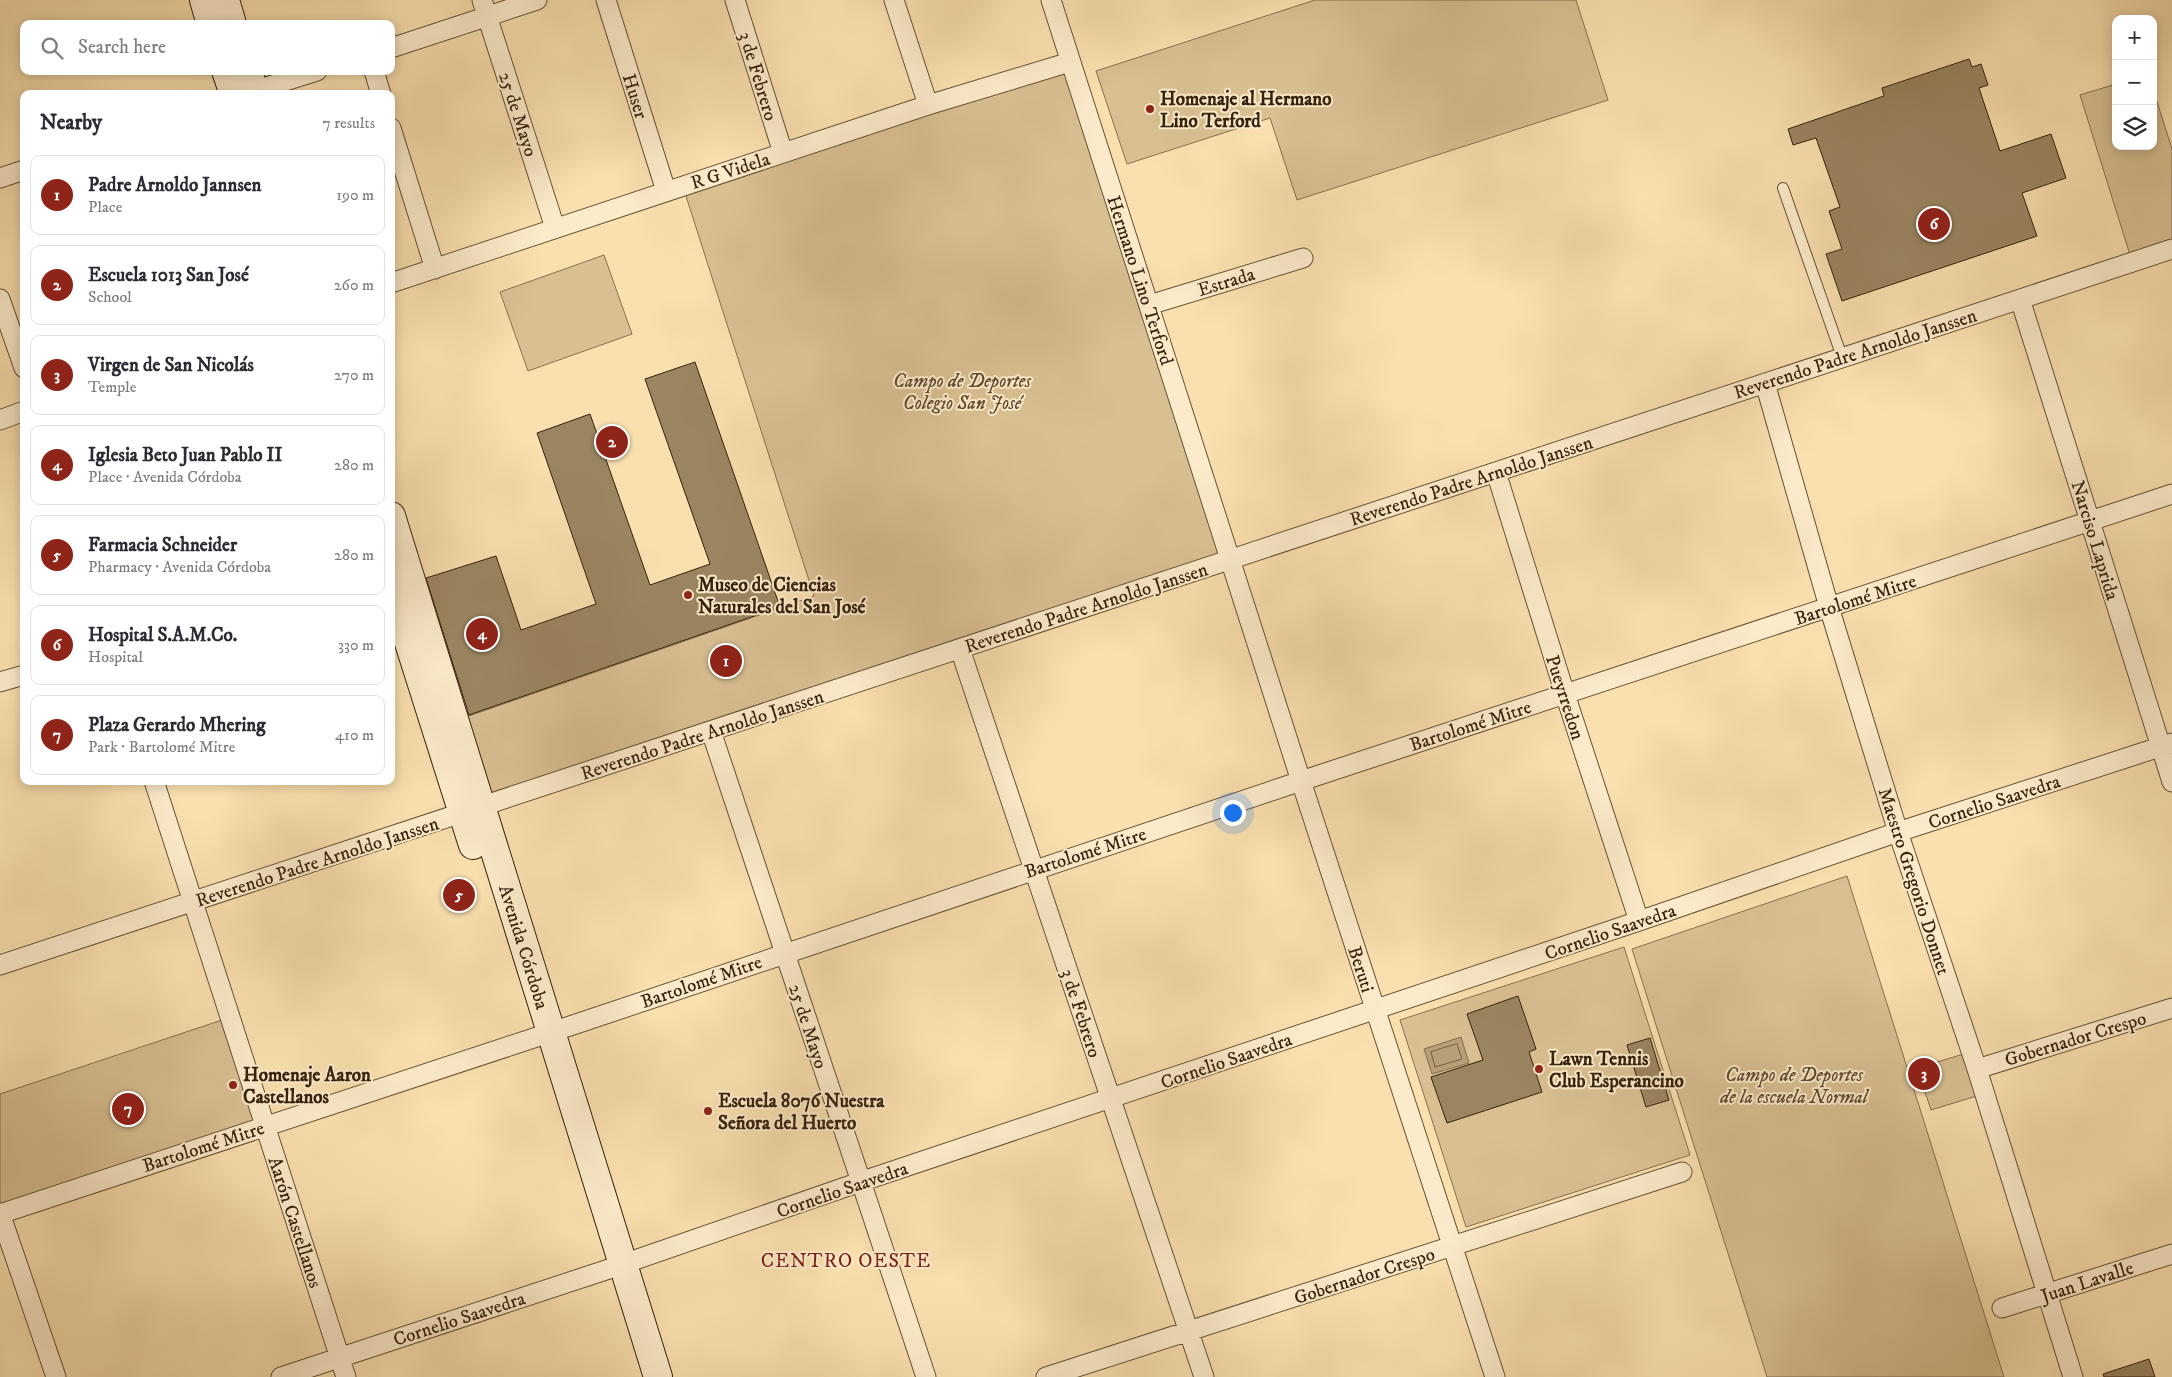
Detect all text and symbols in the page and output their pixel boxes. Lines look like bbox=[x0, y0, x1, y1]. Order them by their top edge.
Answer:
map controls bbox=[2112, 15, 2157, 150]
button: + bbox=[2112, 15, 2157, 60]
search box bbox=[20, 20, 395, 75]
street label: 3 de Febrero bbox=[733, 29, 782, 124]
icon: search bbox=[38, 34, 66, 62]
text: Search here bbox=[78, 36, 166, 59]
button: − bbox=[2112, 60, 2157, 105]
street label: 25 de Mayo bbox=[493, 69, 542, 160]
street label: Huser bbox=[617, 71, 652, 122]
place label: Homenaje al Hermano Lino Terford bbox=[1160, 88, 1331, 133]
marker: Homenaje al Hermano Lino Terford bbox=[1144, 103, 1156, 115]
button: layers bbox=[2112, 105, 2157, 150]
text: Nearby bbox=[40, 110, 102, 136]
text: 7 results bbox=[322, 113, 375, 133]
street label: R G Videla bbox=[688, 148, 773, 195]
text: Padre Arnoldo Jannsen bbox=[88, 174, 262, 197]
text: 1 bbox=[54, 185, 60, 205]
text: 190 m bbox=[336, 185, 374, 205]
street label: Hermano Lino Terford bbox=[1101, 193, 1178, 369]
text: Place bbox=[88, 197, 122, 217]
pin: 6 bbox=[1918, 205, 1950, 243]
street label: Estrada bbox=[1195, 263, 1258, 302]
text: Escuela 1013 San José bbox=[88, 264, 249, 287]
text: 2 bbox=[53, 275, 61, 295]
text: 260 m bbox=[334, 275, 374, 295]
text: School bbox=[88, 287, 132, 307]
street label: Reverendo Padre Arnoldo Janssen bbox=[1731, 304, 1980, 405]
text: Virgen de San Nicolás bbox=[88, 354, 254, 377]
text: 3 bbox=[54, 365, 60, 385]
text: 270 m bbox=[334, 365, 374, 385]
park label: Campo de Deportes Colegio San José bbox=[893, 370, 1032, 415]
text: Temple bbox=[88, 377, 136, 397]
pin: 2 bbox=[596, 423, 628, 461]
street label: Reverendo Padre Arnoldo Janssen bbox=[1347, 431, 1596, 532]
text: Iglesia Beto Juan Pablo II bbox=[88, 444, 282, 467]
text: 4 bbox=[52, 455, 62, 475]
text: 280 m bbox=[334, 455, 374, 475]
text: Place · Avenida Córdoba bbox=[88, 467, 242, 487]
street label: Narciso Laprida bbox=[2065, 478, 2124, 603]
text: Farmacia Schneider bbox=[88, 534, 237, 557]
text: 5 bbox=[53, 545, 61, 565]
text: 280 m bbox=[334, 545, 374, 565]
text: Pharmacy · Avenida Córdoba bbox=[88, 557, 271, 577]
street label: Reverendo Padre Arnoldo Janssen bbox=[962, 558, 1211, 659]
street label: Bartolomé Mitre bbox=[1792, 570, 1919, 631]
place label: Museo de Ciencias Naturales del San José bbox=[698, 574, 866, 619]
marker: Museo de Ciencias Naturales del San José bbox=[682, 589, 694, 601]
pin: 4 bbox=[466, 615, 498, 653]
text: Hospital S.A.M.Co. bbox=[88, 624, 237, 647]
text: 6 bbox=[53, 635, 61, 655]
text: 330 m bbox=[338, 635, 374, 655]
pin: 1 bbox=[710, 642, 742, 680]
text: Hospital bbox=[88, 647, 143, 667]
street label: Pueyrredon bbox=[1540, 652, 1589, 743]
street label: Reverendo Padre Arnoldo Janssen bbox=[578, 685, 827, 786]
street label: Bartolomé Mitre bbox=[1407, 696, 1534, 757]
text: Plaza Gerardo Mhering bbox=[88, 714, 265, 737]
text: 7 bbox=[53, 725, 61, 745]
text: 410 m bbox=[335, 725, 374, 745]
text: Park · Bartolomé Mitre bbox=[88, 737, 235, 757]
street label: Cornelio Saavedra bbox=[1926, 770, 2063, 835]
street label: Maestro Gregorio Donnet bbox=[1872, 785, 1955, 978]
your location bbox=[1220, 800, 1246, 826]
street label: Reverendo Padre Arnoldo Janssen bbox=[193, 812, 442, 913]
street label: Bartolomé Mitre bbox=[1022, 823, 1149, 884]
pin: 5 bbox=[443, 876, 475, 914]
street label: Avenida Córdoba bbox=[493, 882, 553, 1012]
street label: Cornelio Saavedra bbox=[1542, 899, 1679, 966]
street label: Beruti bbox=[1342, 944, 1379, 996]
street label: Bartolomé Mitre bbox=[638, 951, 765, 1014]
street label: 3 de Febrero bbox=[1055, 966, 1106, 1061]
street label: 25 de Mayo bbox=[783, 981, 832, 1072]
street label: Gobernador Crespo bbox=[2002, 1007, 2149, 1072]
street label: Cornelio Saavedra bbox=[1158, 1028, 1295, 1095]
place label: Lawn Tennis Club Esperancino bbox=[1549, 1048, 1684, 1093]
pin: 3 bbox=[1908, 1055, 1940, 1093]
marker: Lawn Tennis Club Esperancino bbox=[1533, 1063, 1545, 1075]
place label: Homenaje Aaron Castellanos bbox=[243, 1064, 372, 1109]
park label: Campo de Deportes de la escuela Normal bbox=[1719, 1064, 1870, 1109]
marker: Homenaje Aaron Castellanos bbox=[227, 1079, 239, 1091]
pin: 7 bbox=[112, 1090, 144, 1128]
place label: Escuela 8076 Nuestra Señora del Huerto bbox=[718, 1090, 885, 1135]
marker: Escuela 8076 Nuestra Señora del Huerto bbox=[702, 1105, 714, 1117]
street label: Bartolomé Mitre bbox=[140, 1117, 267, 1178]
street label: Aarón Castellanos bbox=[263, 1154, 327, 1291]
street label: Cornelio Saavedra bbox=[774, 1157, 911, 1224]
street label: Gobernador Crespo bbox=[1291, 1243, 1438, 1310]
district label: CENTRO OESTE bbox=[761, 1249, 931, 1274]
street label: Juan Lavalle bbox=[2036, 1257, 2137, 1309]
street label: Cornelio Saavedra bbox=[391, 1287, 528, 1352]

